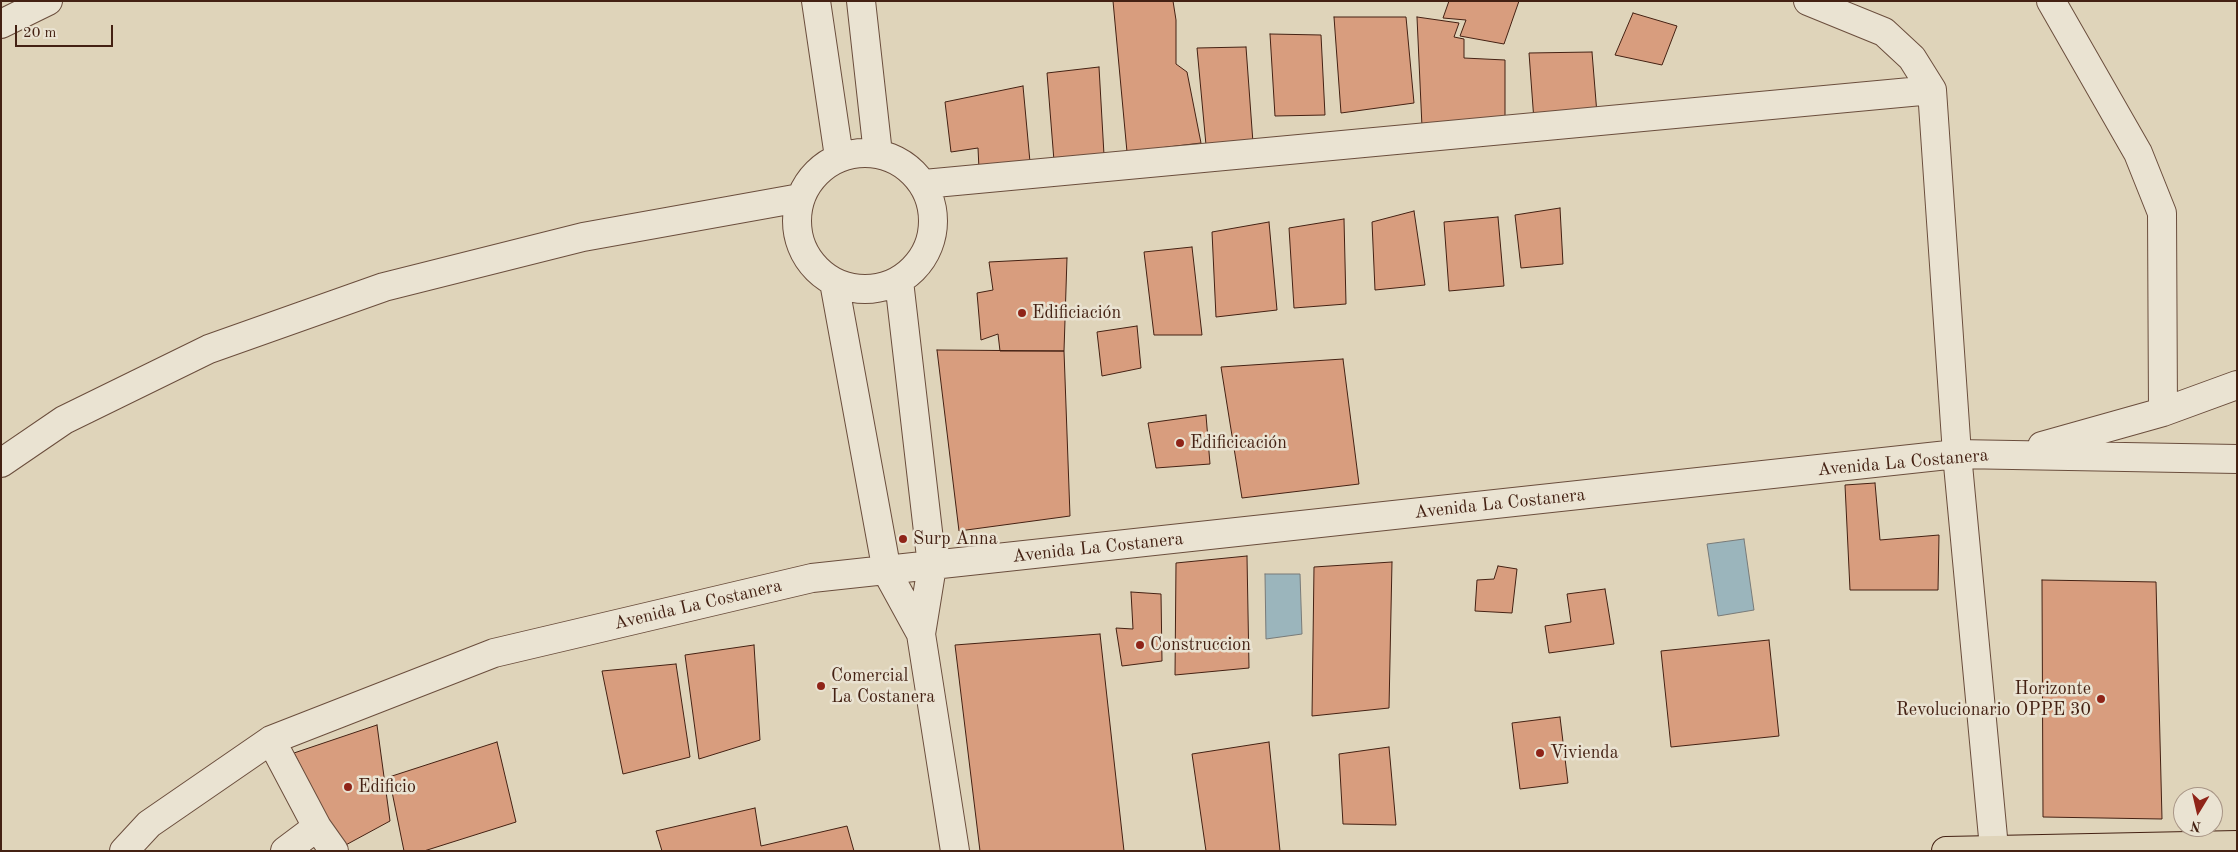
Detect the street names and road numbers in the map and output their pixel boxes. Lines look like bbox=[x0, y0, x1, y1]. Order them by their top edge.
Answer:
street label: Avenida La Costanera bbox=[1817, 445, 1989, 481]
street label: Avenida La Costanera bbox=[1413, 484, 1587, 524]
street label: Avenida La Costanera bbox=[1011, 528, 1185, 568]
street label: Avenida La Costanera bbox=[612, 575, 784, 635]

